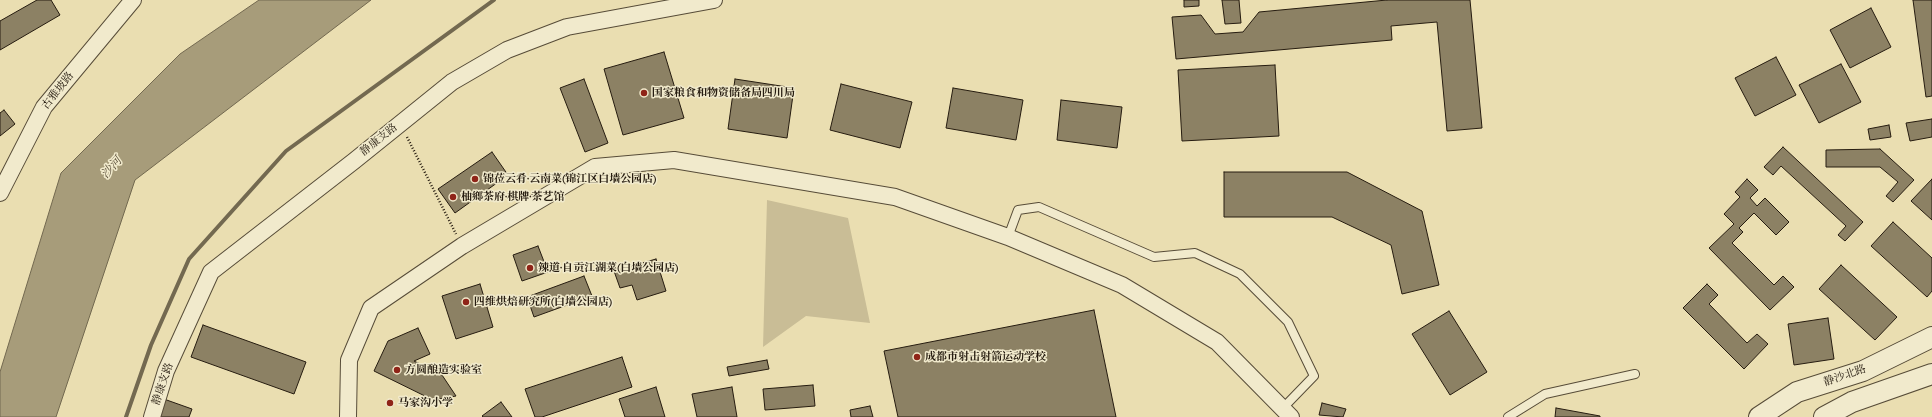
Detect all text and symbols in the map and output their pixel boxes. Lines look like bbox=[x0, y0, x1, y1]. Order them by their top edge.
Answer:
street label: 古雅坡路 bbox=[39, 70, 77, 112]
place label: 国家粮食和物资储备局四川局 bbox=[652, 86, 795, 100]
marker: 国家粮食和物资储备局四川局 bbox=[639, 88, 649, 98]
street label: 静康支路 bbox=[358, 121, 400, 159]
water label: 沙河 bbox=[99, 154, 125, 182]
place label: 锦莅云肴·云南菜(锦江区白墙公园店) bbox=[483, 172, 656, 186]
marker: 锦莅云肴·云南菜(锦江区白墙公园店) bbox=[470, 174, 480, 184]
place label: 柚鄉茶府·棋牌·茶艺馆 bbox=[461, 190, 564, 204]
marker: 柚鄉茶府·棋牌·茶艺馆 bbox=[448, 192, 458, 202]
place label: 辣道·自贡江湖菜(白墙公园店) bbox=[538, 261, 678, 275]
marker: 辣道·自贡江湖菜(白墙公园店) bbox=[525, 263, 535, 273]
place label: 四维烘焙研究所(白墙公园店) bbox=[474, 295, 612, 309]
marker: 四维烘焙研究所(白墙公园店) bbox=[461, 297, 471, 307]
place label: 成都市射击射箭运动学校 bbox=[925, 350, 1046, 364]
marker: 成都市射击射箭运动学校 bbox=[912, 352, 922, 362]
street label: 静康支路 bbox=[150, 361, 176, 407]
place label: 方圆酿造实验室 bbox=[405, 363, 482, 377]
street label: 静沙北路 bbox=[1822, 363, 1868, 389]
marker: 方圆酿造实验室 bbox=[392, 365, 402, 375]
place label: 马家沟小学 bbox=[398, 396, 453, 410]
marker: 马家沟小学 bbox=[385, 398, 395, 408]

